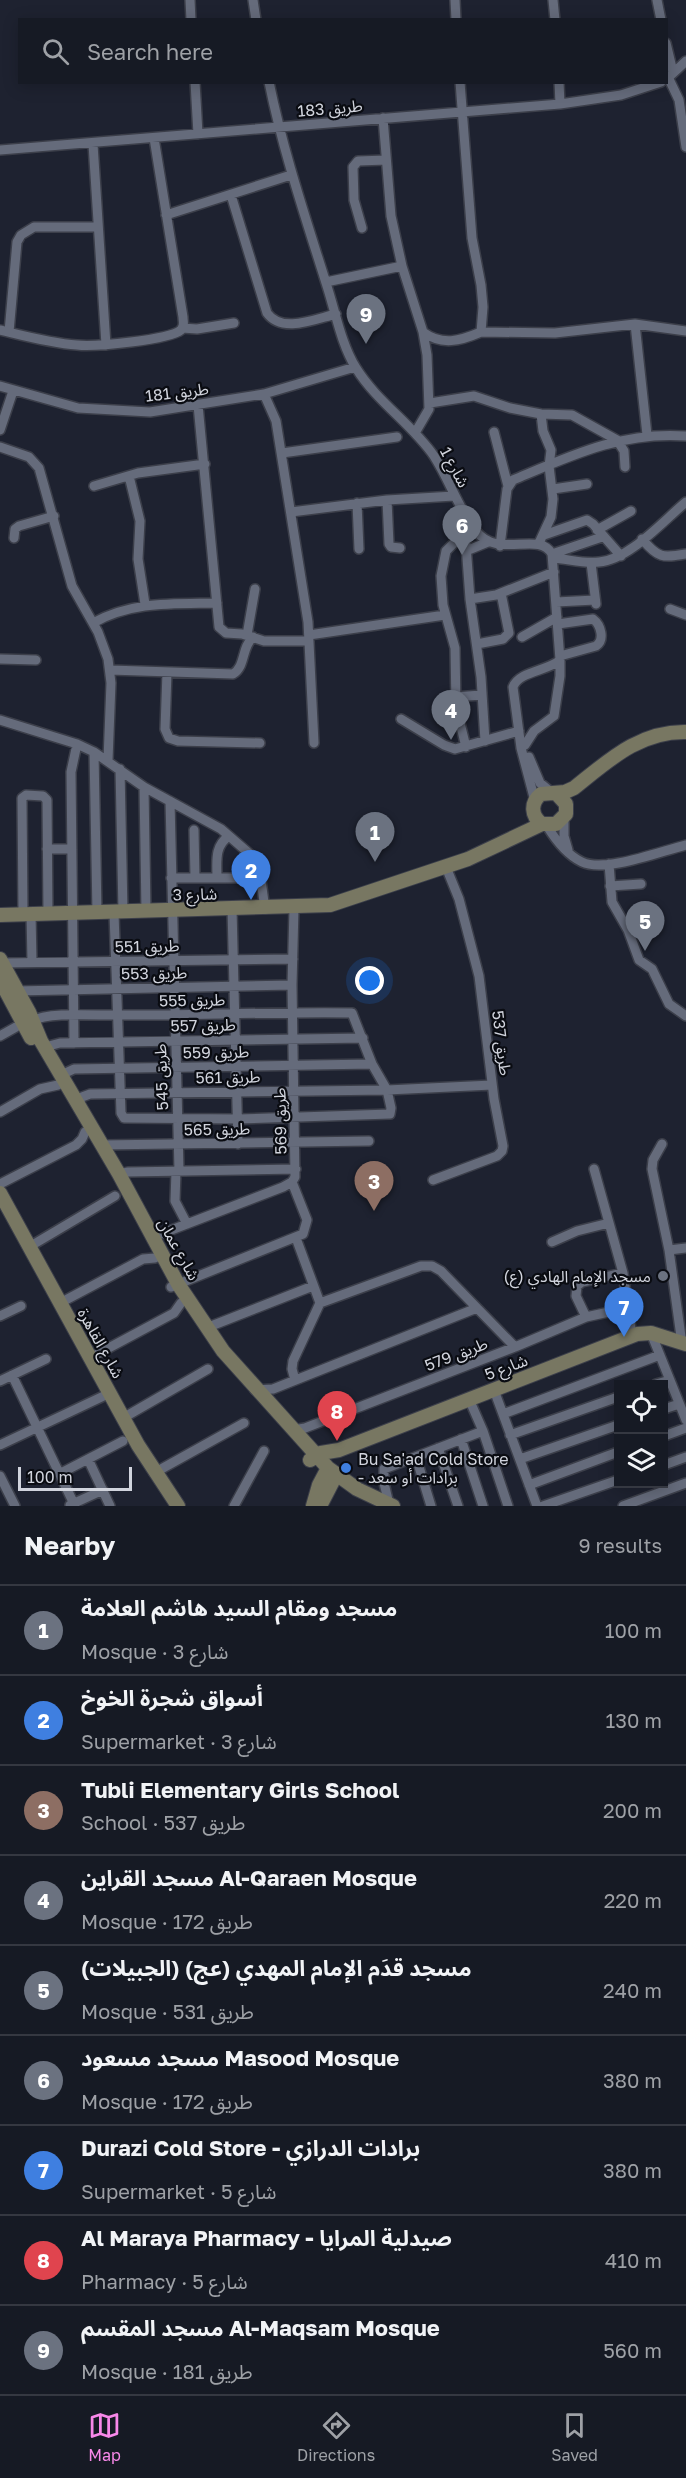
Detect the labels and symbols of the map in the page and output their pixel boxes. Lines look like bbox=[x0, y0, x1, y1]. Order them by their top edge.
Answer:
street label: طريق 183 bbox=[297, 95, 364, 122]
pin: 9 bbox=[346, 294, 386, 344]
street label: طريق 181 bbox=[144, 378, 210, 407]
street label: شارع 1 bbox=[433, 443, 474, 492]
pin: 6 bbox=[442, 506, 482, 555]
pin: 4 bbox=[432, 690, 470, 740]
pin: 1 bbox=[356, 812, 394, 862]
pin: 2 bbox=[232, 850, 270, 900]
street label: شارع 3 bbox=[173, 884, 218, 907]
pin: 5 bbox=[626, 902, 664, 951]
street label: طريق 551 bbox=[114, 935, 180, 958]
street label: طريق 553 bbox=[121, 962, 188, 985]
your location bbox=[355, 966, 384, 995]
street label: طريق 555 bbox=[159, 989, 225, 1012]
street label: طريق 537 bbox=[487, 1009, 516, 1077]
street label: طريق 557 bbox=[170, 1014, 236, 1037]
street label: طريق 559 bbox=[183, 1041, 250, 1064]
street label: طريق 545 bbox=[150, 1043, 173, 1111]
street label: طريق 561 bbox=[195, 1066, 261, 1089]
street label: طريق 569 bbox=[269, 1087, 292, 1155]
street label: طريق 565 bbox=[184, 1118, 251, 1141]
pin: 3 bbox=[354, 1162, 394, 1211]
street label: شارع عمان bbox=[151, 1214, 204, 1285]
place label: مسجد الإمام الهادي (ع) bbox=[504, 1266, 651, 1289]
marker: مسجد الإمام الهادي (ع) bbox=[656, 1269, 670, 1283]
pin: 7 bbox=[604, 1288, 644, 1337]
street label: شارع القاهرة bbox=[71, 1304, 128, 1383]
street label: طريق 579 bbox=[422, 1333, 491, 1376]
street label: شارع 5 bbox=[482, 1350, 531, 1387]
pin: 8 bbox=[318, 1392, 356, 1441]
place label: Bu Sa'ad Cold Store - برادات أو سعد bbox=[358, 1449, 508, 1487]
marker: Bu Sa'ad Cold Store - برادات أو سعد bbox=[339, 1461, 353, 1475]
scale bar bbox=[18, 1464, 132, 1492]

